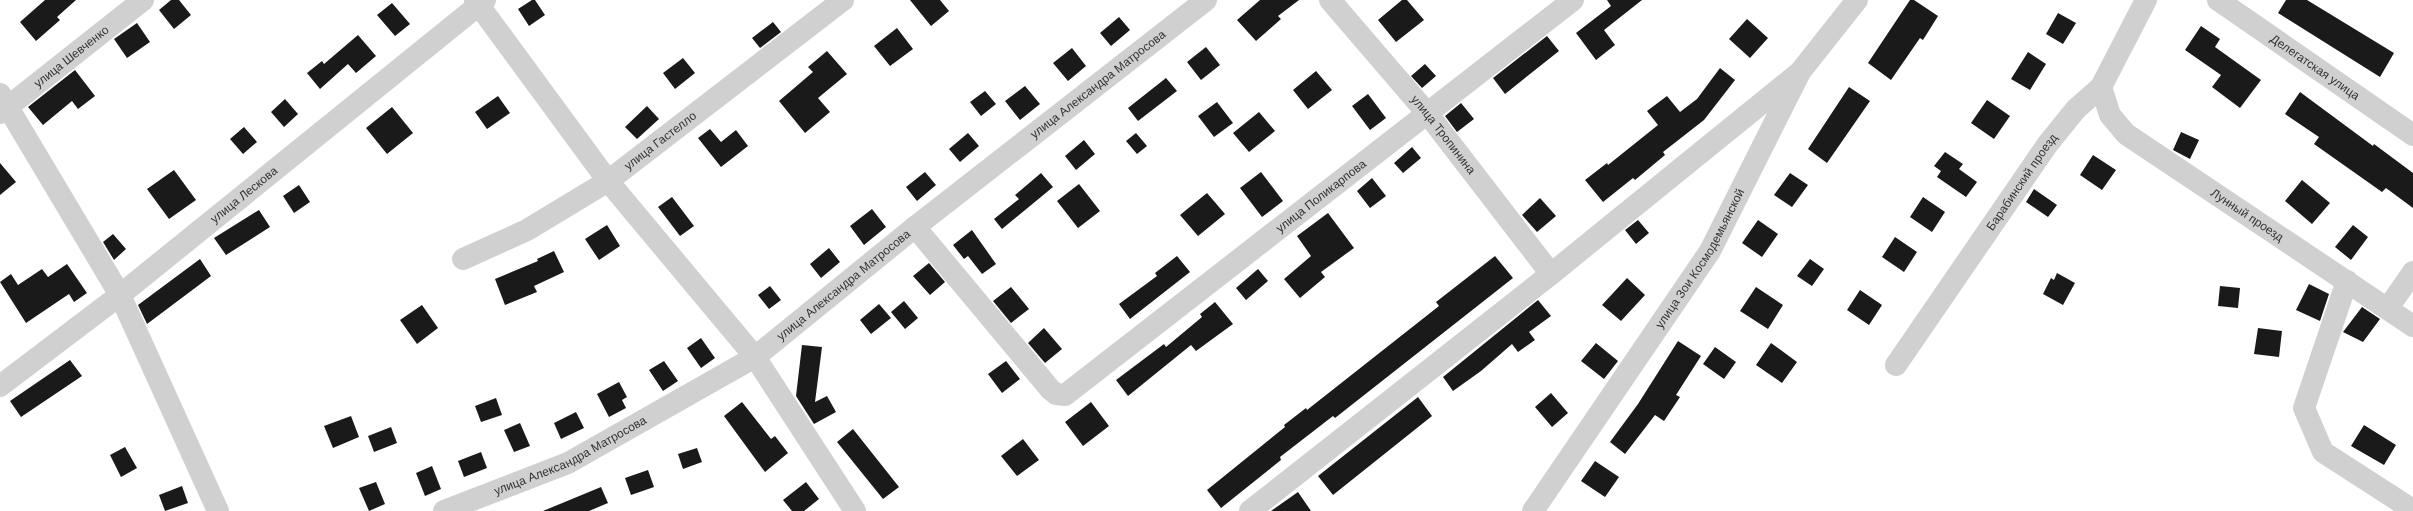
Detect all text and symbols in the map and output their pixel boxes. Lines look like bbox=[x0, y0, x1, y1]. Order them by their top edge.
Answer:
street label: улица Шевченко bbox=[31, 23, 112, 90]
street label: улица Александра Матросова bbox=[1027, 27, 1169, 141]
street label: Делегатская улица bbox=[2268, 31, 2362, 103]
street label: улица Тропинина bbox=[1408, 92, 1479, 177]
street label: улица Гастелло bbox=[621, 108, 699, 173]
street label: Барабинский проезд bbox=[1983, 131, 2060, 233]
street label: улица Поликарпова bbox=[1273, 156, 1369, 235]
street label: улица Лескова bbox=[208, 163, 280, 226]
street label: улица Зои Космодемьянской bbox=[1652, 186, 1747, 331]
street label: Лунный проезд bbox=[2208, 186, 2286, 244]
street label: улица Александра Матросова bbox=[774, 227, 913, 343]
street label: улица Александра Матросова bbox=[492, 413, 649, 498]

